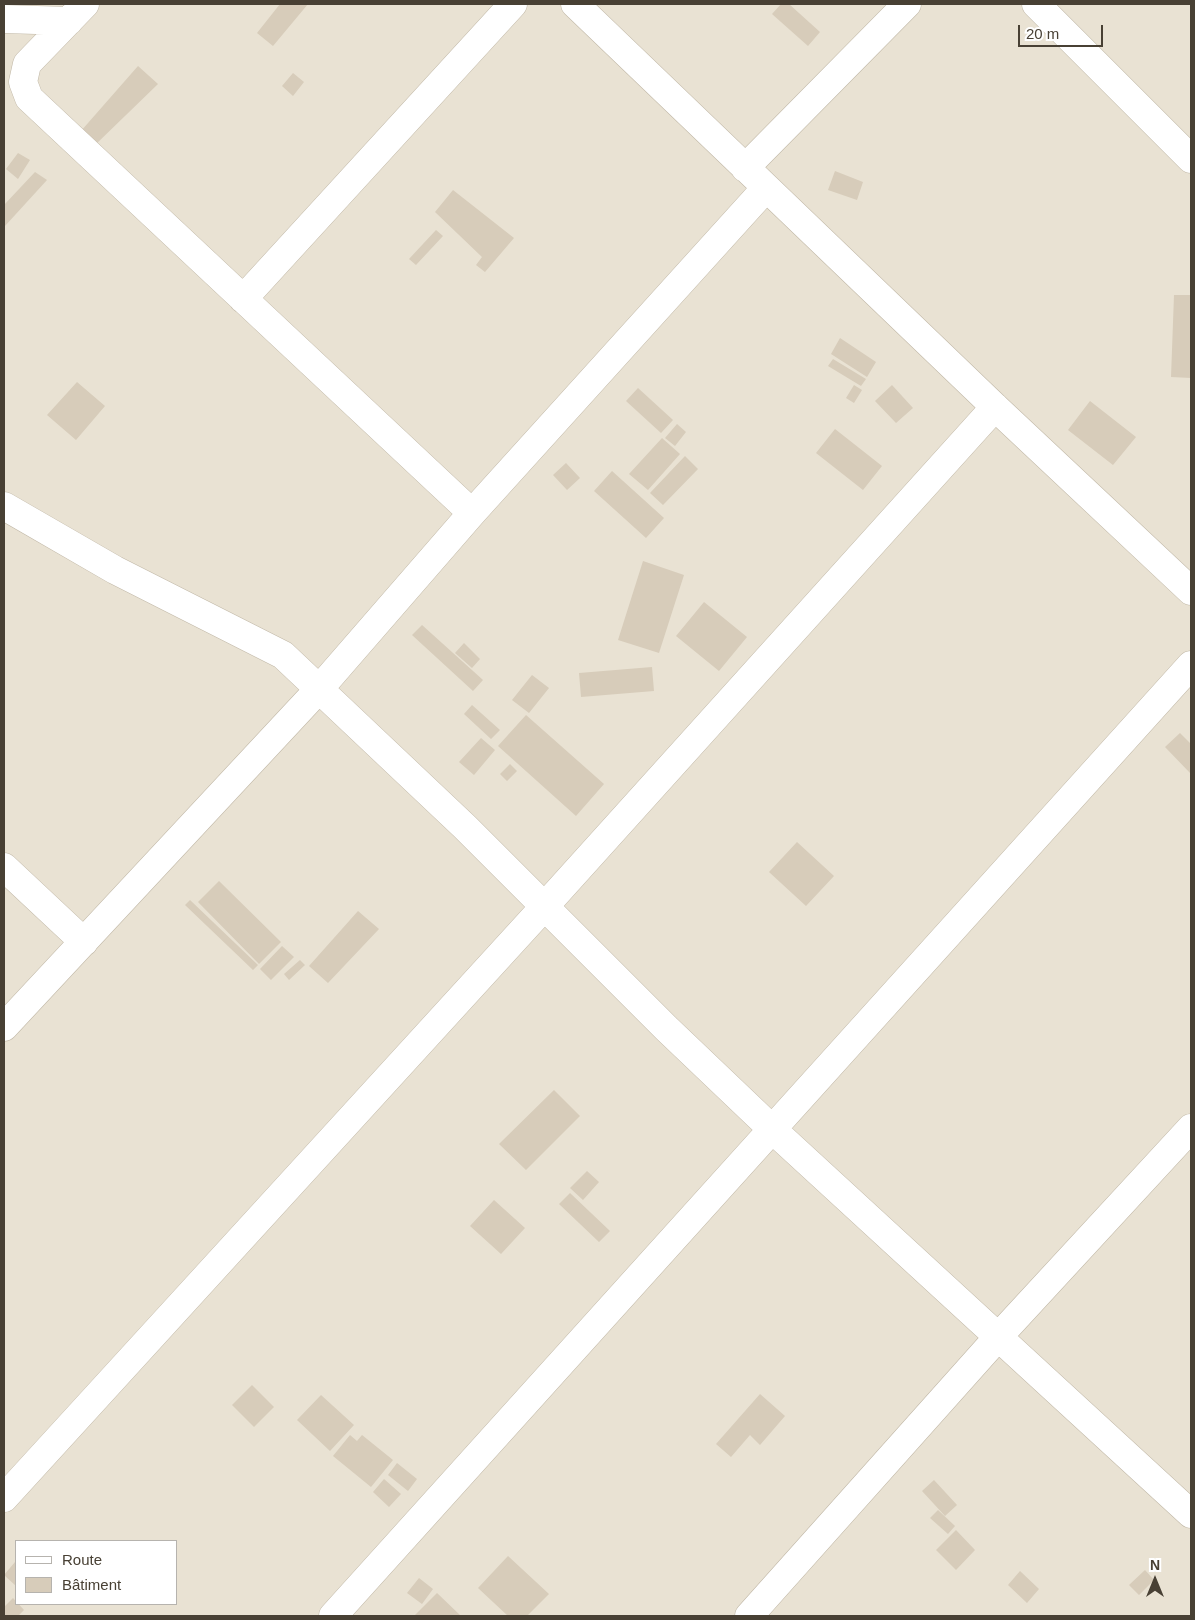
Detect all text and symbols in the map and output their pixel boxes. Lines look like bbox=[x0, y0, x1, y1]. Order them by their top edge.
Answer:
scale bar bbox=[1020, 15, 1105, 47]
text: 20 m bbox=[1026, 25, 1059, 42]
legend bbox=[15, 1540, 178, 1605]
text: Route bbox=[62, 1551, 102, 1568]
north arrow bbox=[1130, 1555, 1180, 1605]
text: N bbox=[1150, 1557, 1160, 1573]
text: Bâtiment bbox=[62, 1576, 121, 1593]

